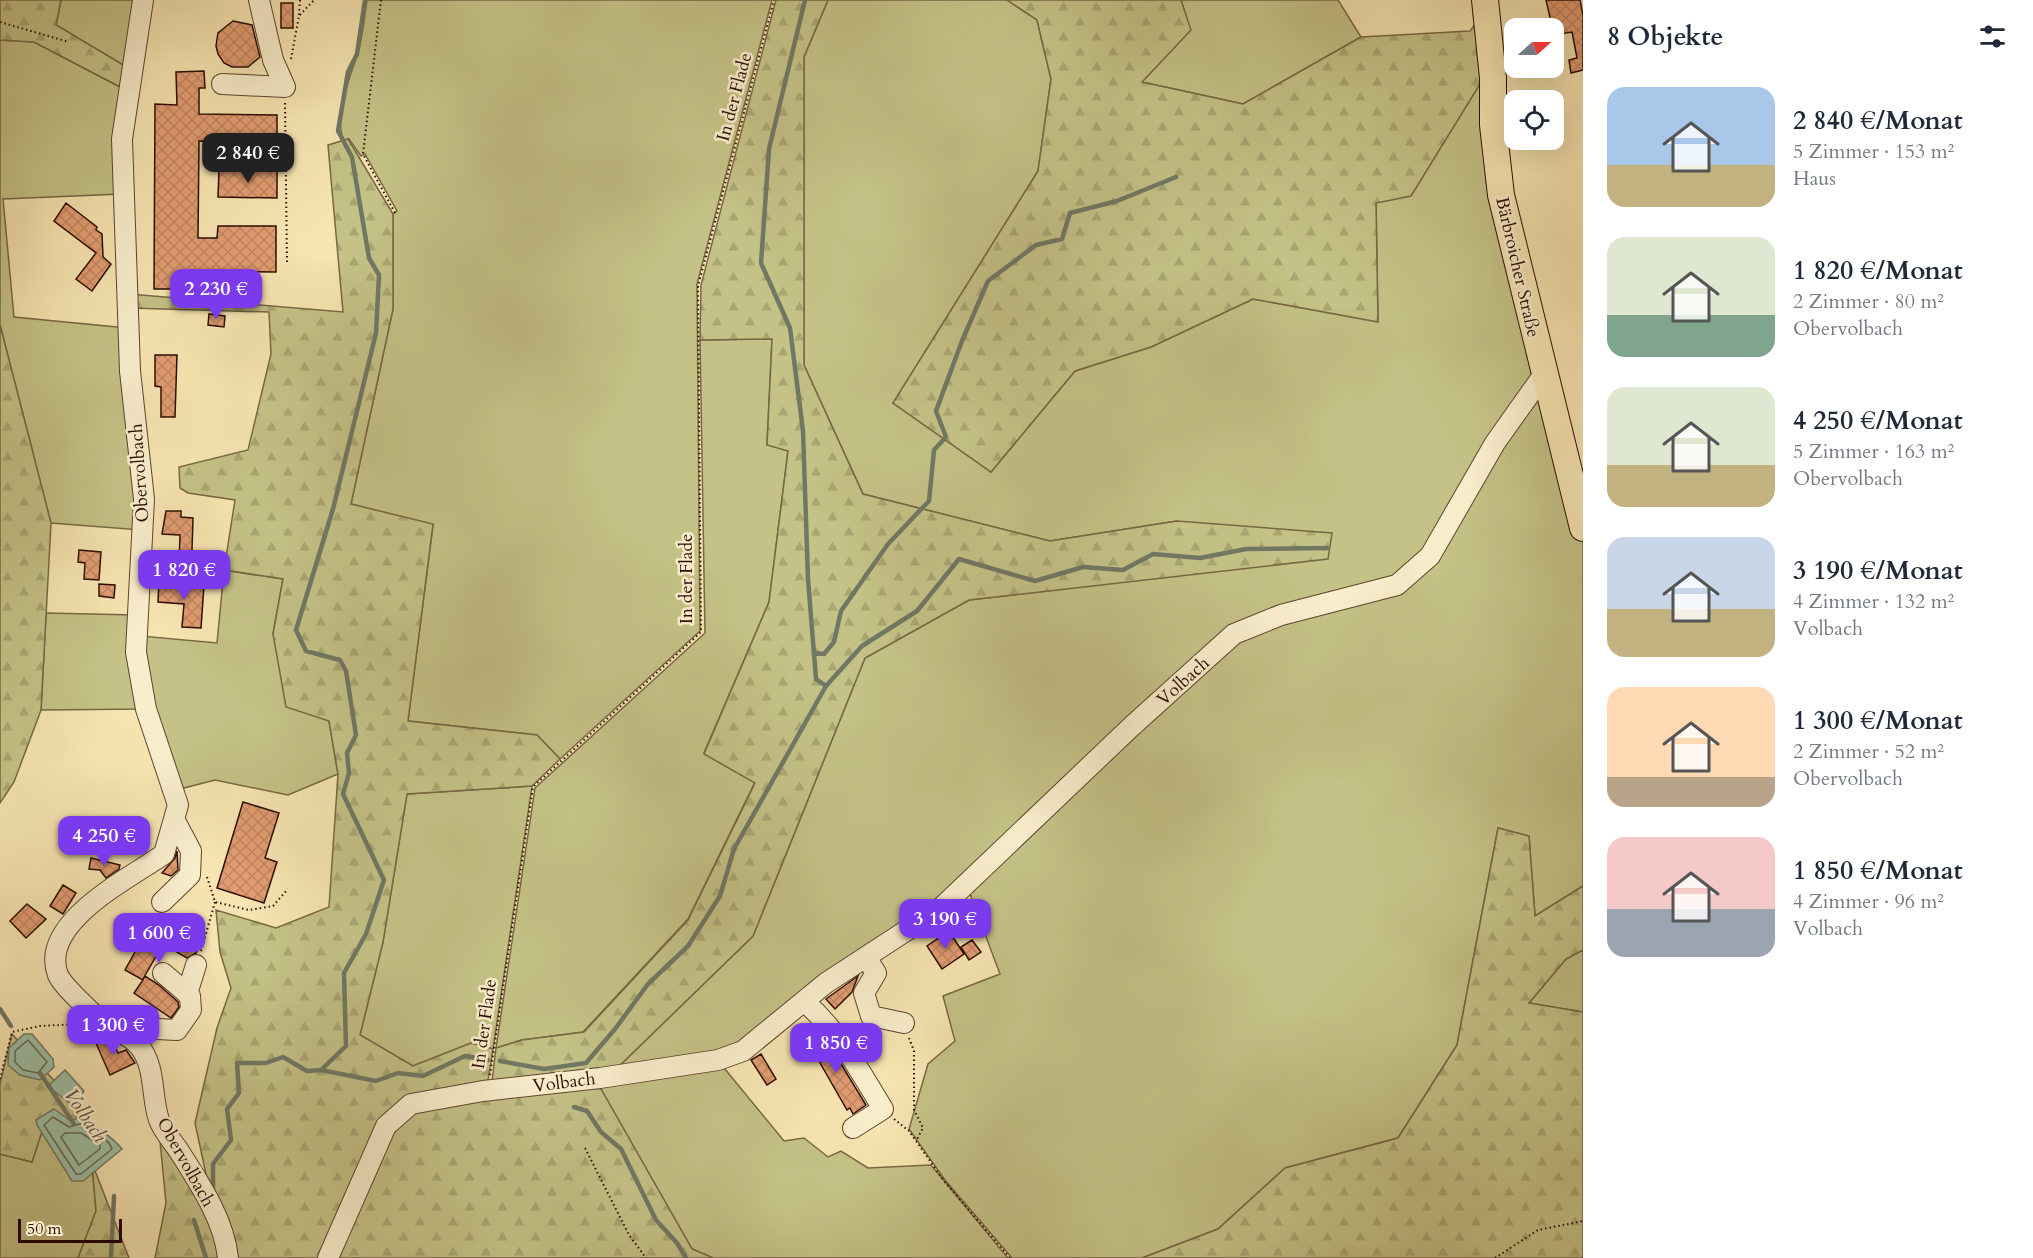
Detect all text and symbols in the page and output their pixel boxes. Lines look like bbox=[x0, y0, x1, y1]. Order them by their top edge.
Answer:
north arrow bbox=[1504, 18, 1564, 78]
map controls bbox=[1504, 18, 1564, 150]
text: 8 Objekte bbox=[1607, 19, 1723, 54]
icon: filters bbox=[1976, 20, 2009, 53]
street label: In der Flade bbox=[711, 50, 758, 144]
button: locate bbox=[1504, 90, 1564, 150]
text: 2 840 €/Monat bbox=[1793, 103, 1963, 138]
icon: home bbox=[1655, 111, 1727, 183]
pin: 2 840 € bbox=[193, 133, 303, 184]
text: 5 Zimmer · 153 m² bbox=[1793, 138, 1954, 165]
text: 2 840 € bbox=[216, 139, 280, 166]
text: Haus bbox=[1793, 165, 1836, 192]
street label: Bärbroicher Straße bbox=[1489, 194, 1546, 340]
text: 1 820 €/Monat bbox=[1793, 253, 1963, 288]
icon: home bbox=[1655, 261, 1727, 333]
pin: 2 230 € bbox=[161, 269, 271, 320]
text: 2 230 € bbox=[184, 275, 248, 302]
text: 2 Zimmer · 80 m² bbox=[1793, 288, 1944, 315]
text: Obervolbach bbox=[1793, 315, 1903, 342]
text: 4 250 €/Monat bbox=[1793, 403, 1963, 438]
icon: home bbox=[1655, 411, 1727, 483]
street label: Obervolbach bbox=[124, 423, 155, 523]
text: 5 Zimmer · 163 m² bbox=[1793, 438, 1954, 465]
text: Obervolbach bbox=[1793, 465, 1903, 492]
street label: In der Flade bbox=[674, 534, 699, 624]
pin: 1 820 € bbox=[129, 550, 239, 601]
text: 3 190 €/Monat bbox=[1793, 553, 1963, 588]
text: 1 820 € bbox=[152, 556, 216, 583]
icon: home bbox=[1655, 561, 1727, 633]
text: 4 Zimmer · 132 m² bbox=[1793, 588, 1954, 615]
text: Volbach bbox=[1793, 615, 1863, 642]
street label: Volbach bbox=[1152, 651, 1215, 712]
text: 1 300 €/Monat bbox=[1793, 703, 1963, 738]
icon: home bbox=[1655, 711, 1727, 783]
text: 2 Zimmer · 52 m² bbox=[1793, 738, 1944, 765]
text: Obervolbach bbox=[1793, 765, 1903, 792]
pin: 4 250 € bbox=[49, 816, 159, 867]
text: 4 250 € bbox=[72, 822, 136, 849]
text: 1 850 €/Monat bbox=[1793, 853, 1963, 888]
icon: home bbox=[1655, 861, 1727, 933]
text: 4 Zimmer · 96 m² bbox=[1793, 888, 1944, 915]
pin: 3 190 € bbox=[890, 899, 1000, 950]
text: 3 190 € bbox=[913, 905, 977, 932]
pin: 1 600 € bbox=[104, 913, 214, 964]
text: Volbach bbox=[1793, 915, 1863, 942]
text: 1 600 € bbox=[127, 919, 191, 946]
street label: In der Flade bbox=[466, 977, 503, 1071]
pin: 1 300 € bbox=[58, 1005, 168, 1056]
text: 1 300 € bbox=[81, 1011, 145, 1038]
pin: 1 850 € bbox=[781, 1023, 891, 1074]
text: 1 850 € bbox=[804, 1029, 868, 1056]
street label: Volbach bbox=[531, 1066, 597, 1099]
water label: Volbach bbox=[58, 1083, 114, 1148]
street label: Obervolbach bbox=[151, 1113, 221, 1212]
scale bar bbox=[18, 1216, 122, 1244]
text: 50 m bbox=[27, 1218, 61, 1240]

